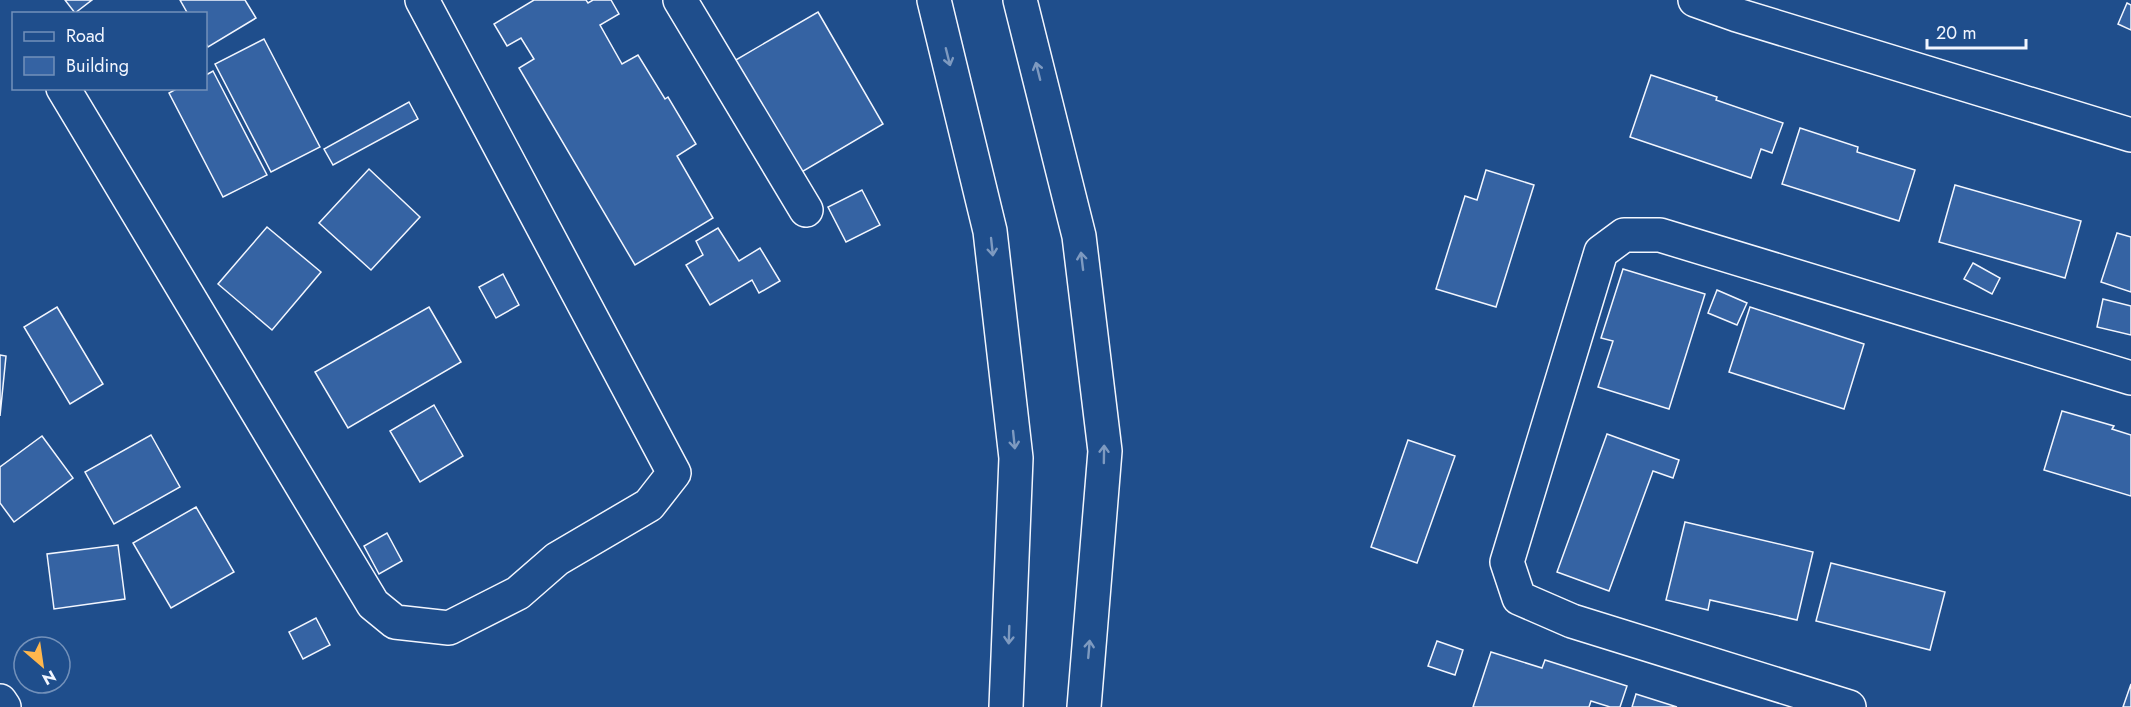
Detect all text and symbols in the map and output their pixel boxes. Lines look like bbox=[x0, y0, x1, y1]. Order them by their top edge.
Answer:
legend bbox=[12, 12, 207, 90]
scale bar bbox=[1927, 12, 2026, 50]
text: 20 m bbox=[1936, 20, 1976, 46]
text: Road bbox=[66, 23, 105, 49]
one-way arrow bbox=[942, 47, 954, 66]
text: Building bbox=[66, 53, 129, 79]
one-way arrow bbox=[1031, 62, 1043, 81]
one-way arrow bbox=[987, 236, 998, 256]
one-way arrow bbox=[1077, 251, 1088, 271]
one-way arrow bbox=[1009, 430, 1020, 450]
one-way arrow bbox=[1098, 445, 1110, 465]
one-way arrow bbox=[1003, 625, 1014, 645]
north arrow bbox=[12, 635, 72, 695]
one-way arrow bbox=[1083, 639, 1094, 659]
text: N bbox=[38, 665, 60, 691]

